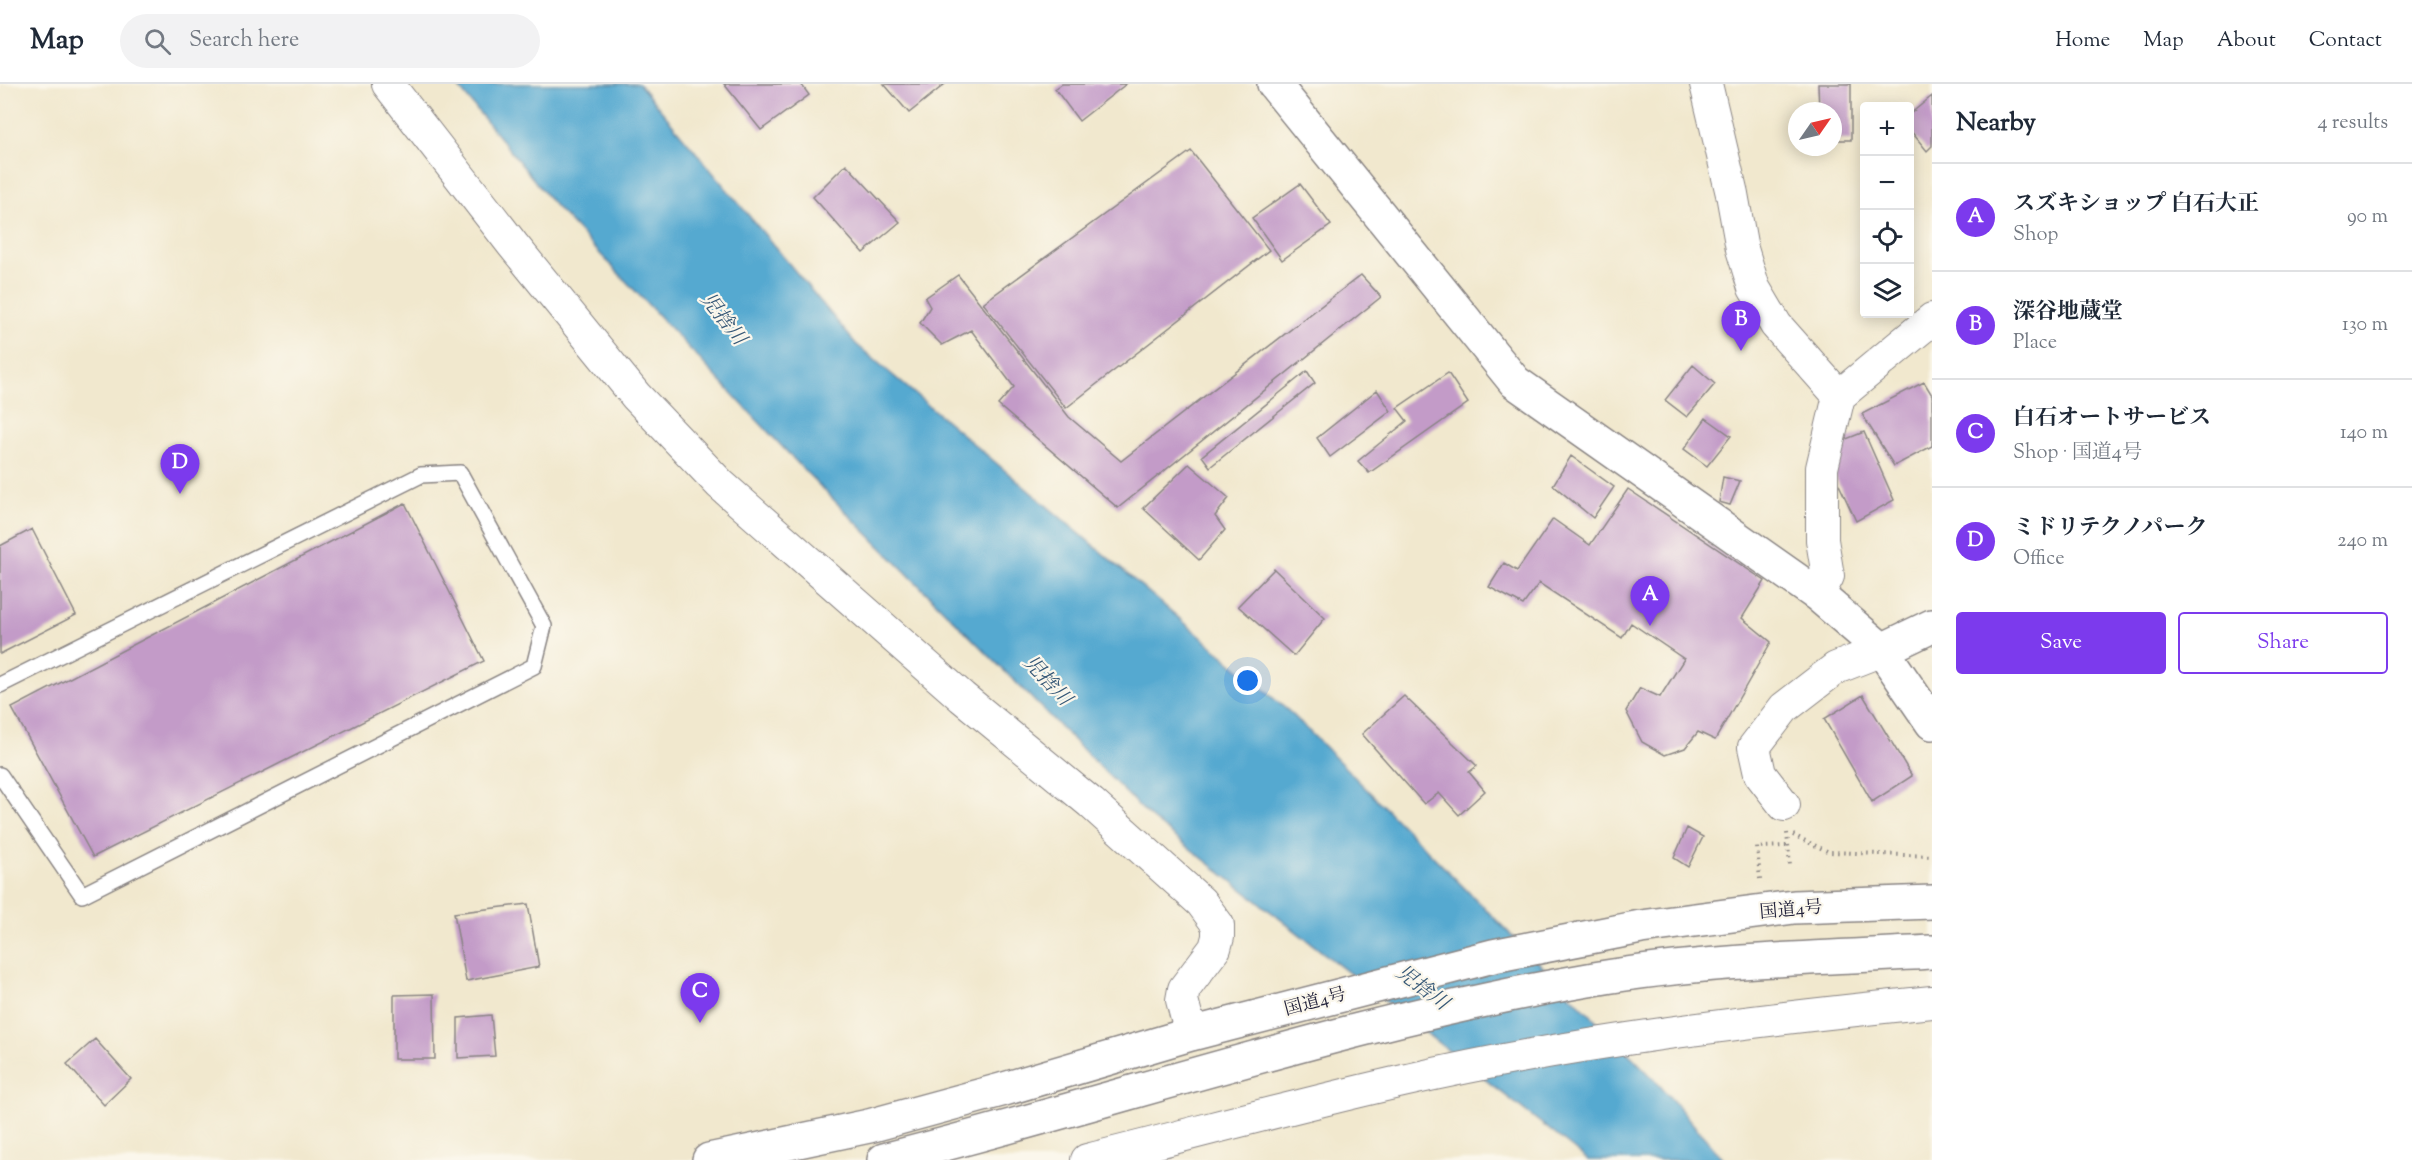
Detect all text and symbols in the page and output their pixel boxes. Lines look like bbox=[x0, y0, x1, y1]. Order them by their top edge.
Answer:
search box bbox=[120, 14, 540, 68]
text: Map bbox=[30, 21, 84, 61]
icon: search bbox=[141, 25, 174, 58]
text: Search here bbox=[189, 25, 299, 57]
text: Home bbox=[2055, 26, 2110, 56]
text: Map bbox=[2143, 26, 2184, 56]
text: About bbox=[2217, 26, 2276, 56]
text: Contact bbox=[2309, 26, 2382, 56]
north arrow bbox=[1788, 102, 1842, 156]
map controls bbox=[1860, 102, 1914, 318]
button: + bbox=[1860, 102, 1914, 156]
text: Nearby bbox=[1956, 105, 2036, 142]
text: 4 results bbox=[2317, 109, 2388, 138]
button: − bbox=[1860, 156, 1914, 210]
text: スズキショップ 白石大正 bbox=[2013, 189, 2259, 221]
text: A bbox=[1967, 203, 1984, 232]
text: 90 m bbox=[2347, 203, 2388, 232]
button: locate bbox=[1860, 210, 1914, 264]
text: Shop bbox=[2013, 221, 2058, 250]
button: layers bbox=[1860, 264, 1914, 318]
water label: 児捨川 bbox=[692, 287, 753, 354]
text: 深谷地蔵堂 bbox=[2013, 297, 2123, 329]
pin: B bbox=[1722, 302, 1760, 351]
text: B bbox=[1969, 311, 1982, 340]
text: 130 m bbox=[2342, 311, 2388, 340]
text: Place bbox=[2013, 329, 2057, 358]
text: 白石オートサービス bbox=[2013, 403, 2211, 435]
text: C bbox=[1967, 419, 1984, 448]
text: 140 m bbox=[2340, 419, 2388, 448]
text: Shop · 国道4号 bbox=[2013, 439, 2142, 468]
pin: D bbox=[160, 444, 200, 494]
text: ミドリテクノパーク bbox=[2013, 513, 2207, 545]
text: D bbox=[1968, 527, 1983, 556]
text: 240 m bbox=[2337, 527, 2388, 556]
text: Office bbox=[2013, 545, 2065, 574]
pin: A bbox=[1630, 576, 1670, 626]
button: Save bbox=[1956, 612, 2166, 674]
button: Share bbox=[2178, 612, 2388, 674]
water label: 児捨川 bbox=[1015, 650, 1079, 715]
your location bbox=[1233, 666, 1262, 695]
street label: 国道4号 bbox=[1759, 895, 1824, 927]
water label: 児捨川 bbox=[1389, 959, 1456, 1020]
pin: C bbox=[680, 974, 720, 1023]
street label: 国道4号 bbox=[1282, 982, 1349, 1024]

